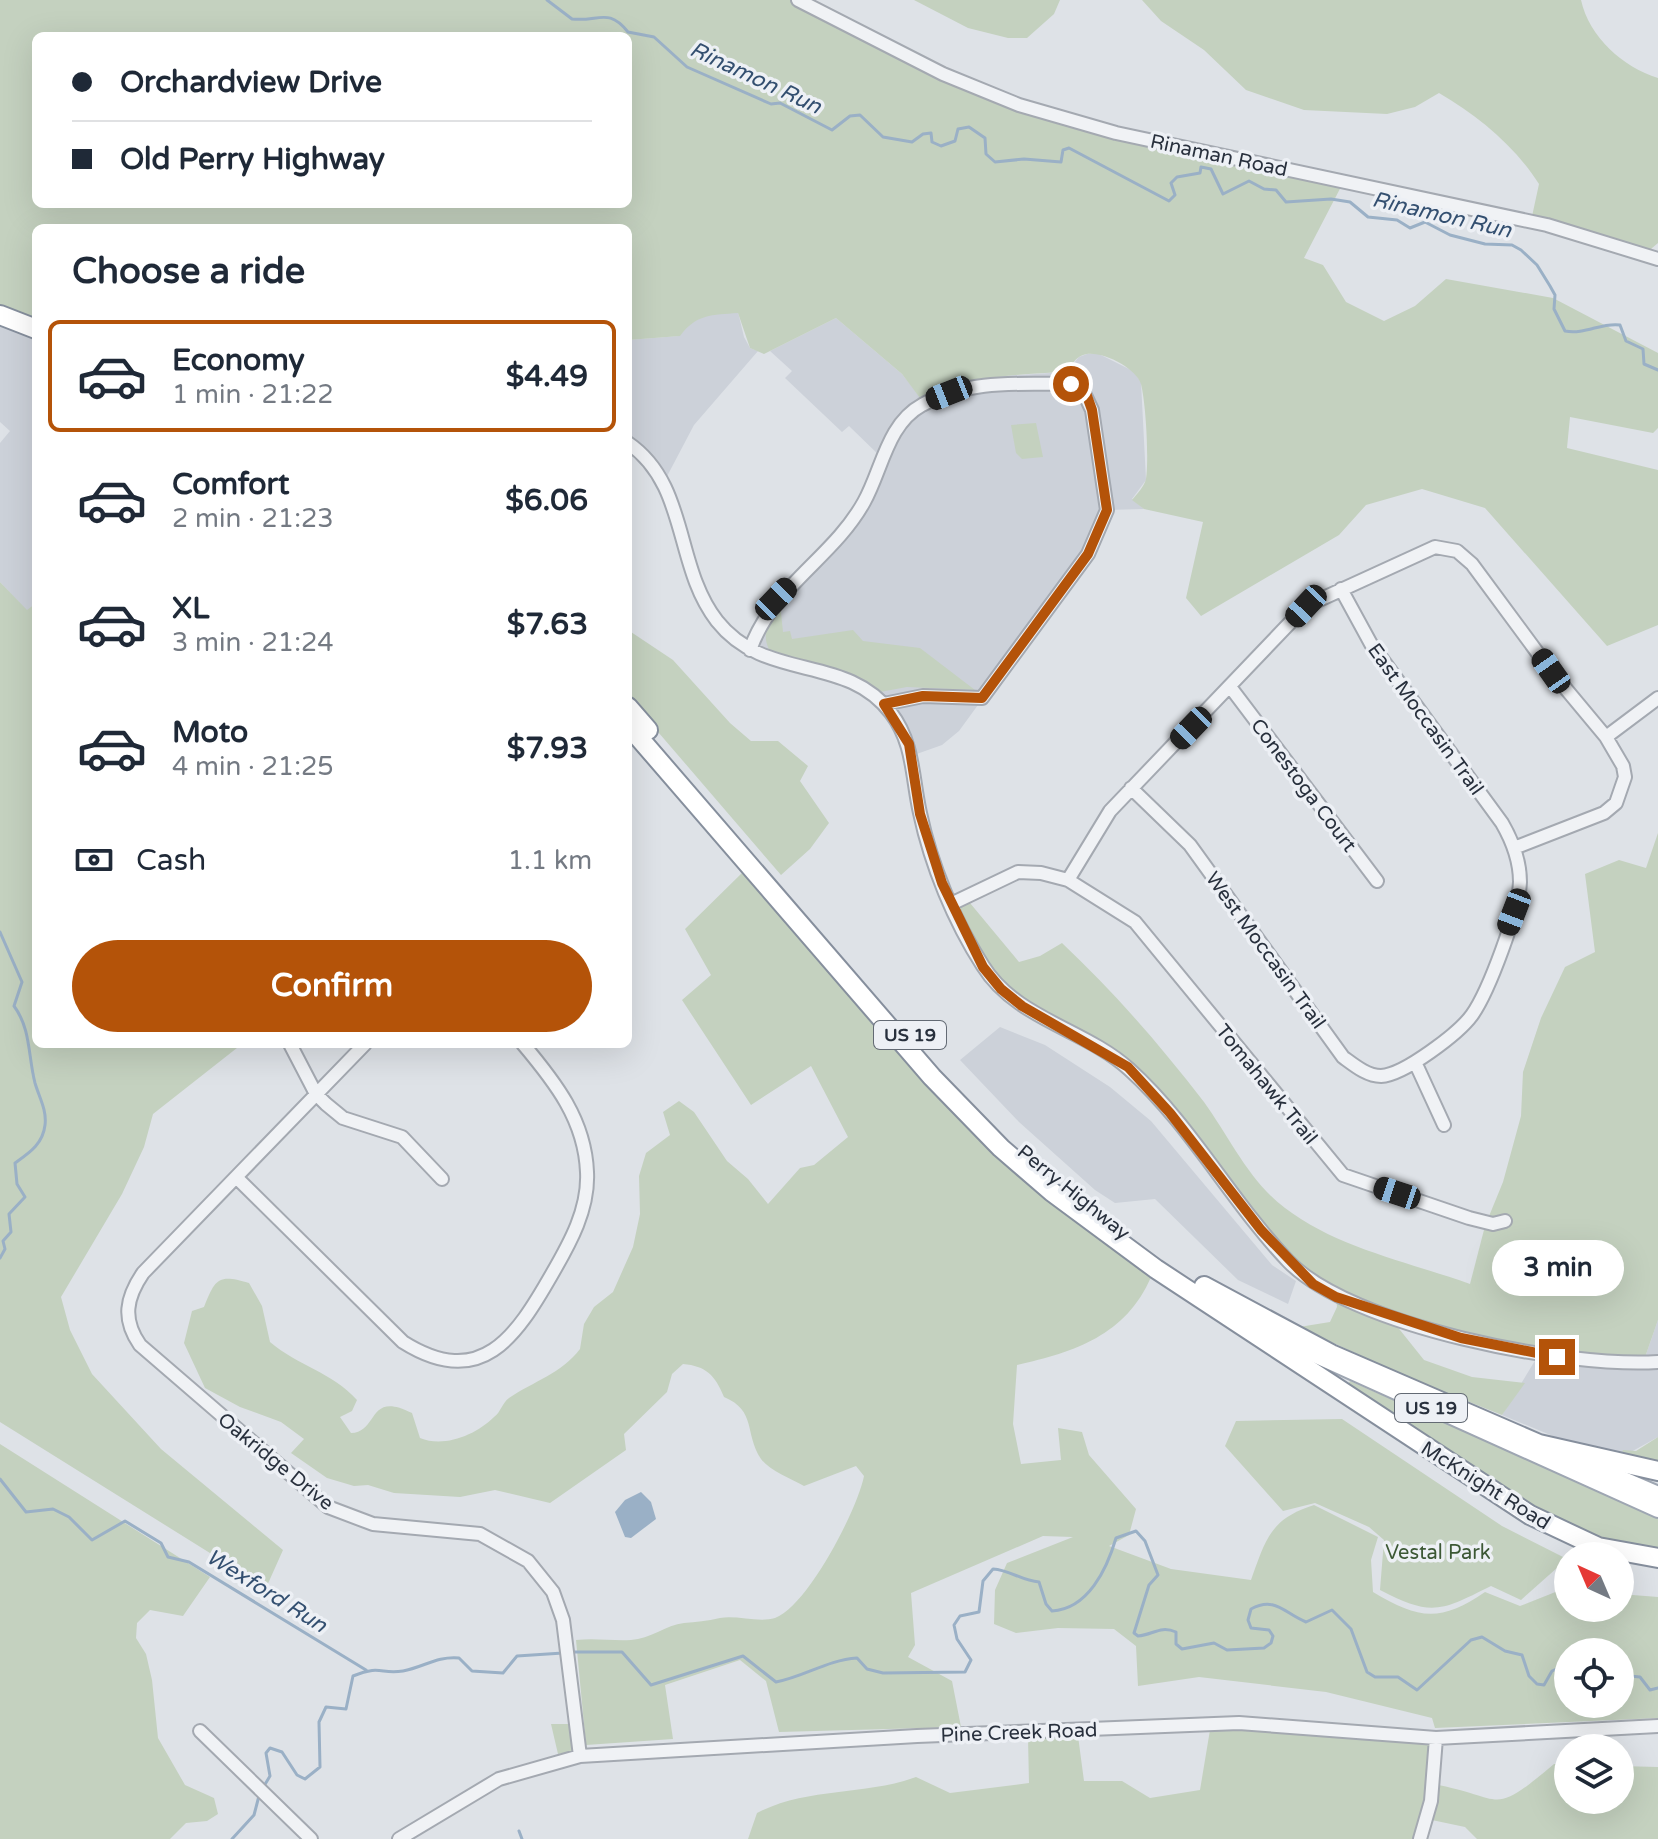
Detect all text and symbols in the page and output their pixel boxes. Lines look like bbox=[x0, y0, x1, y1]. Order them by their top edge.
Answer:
water label: Rinamon Run bbox=[686, 36, 826, 120]
text: Orchardview Drive bbox=[120, 64, 382, 101]
street label: Rinaman Road bbox=[1148, 130, 1290, 182]
text: Old Perry Highway bbox=[120, 141, 385, 178]
water label: Rinamon Run bbox=[1370, 186, 1514, 244]
text: Choose a ride bbox=[72, 250, 305, 293]
icon: car bbox=[76, 340, 148, 412]
text: Economy bbox=[172, 342, 305, 379]
text: $4.49 bbox=[506, 358, 588, 395]
route start bbox=[1053, 366, 1089, 402]
car bbox=[922, 373, 976, 413]
text: 1 min · 21:22 bbox=[172, 379, 334, 410]
icon: car bbox=[76, 464, 148, 536]
text: Comfort bbox=[172, 466, 290, 503]
text: $6.06 bbox=[505, 482, 588, 519]
text: 2 min · 21:23 bbox=[172, 503, 334, 534]
car bbox=[751, 573, 801, 625]
car bbox=[1281, 580, 1331, 632]
icon: car bbox=[76, 588, 148, 660]
text: XL bbox=[172, 590, 209, 627]
text: $7.63 bbox=[507, 606, 588, 643]
text: 3 min · 21:24 bbox=[172, 627, 334, 658]
street label: East Moccasin Trail bbox=[1362, 639, 1488, 800]
car bbox=[1527, 644, 1575, 698]
car bbox=[1166, 702, 1216, 754]
icon: car bbox=[76, 712, 148, 784]
text: Moto bbox=[172, 714, 248, 751]
street label: Conestoga Court bbox=[1245, 714, 1361, 857]
text: $7.93 bbox=[507, 730, 588, 767]
text: 4 min · 21:25 bbox=[172, 751, 334, 782]
icon: cash bbox=[72, 838, 116, 882]
text: Cash bbox=[136, 842, 206, 879]
text: 1.1 km bbox=[508, 845, 592, 876]
street label: West Moccasin Trail bbox=[1200, 867, 1330, 1034]
car bbox=[1494, 885, 1534, 939]
button: Confirm bbox=[72, 940, 592, 1032]
street label: Tomahawk Trail bbox=[1210, 1020, 1322, 1150]
road number: US 19 bbox=[874, 1021, 946, 1049]
street label: Perry Highway bbox=[1012, 1140, 1135, 1246]
car bbox=[1370, 1174, 1424, 1212]
callout: 3 min bbox=[1491, 1241, 1623, 1297]
text: 3 min bbox=[1523, 1252, 1593, 1283]
route end bbox=[1539, 1339, 1575, 1375]
road number: US 19 bbox=[1395, 1394, 1467, 1422]
street label: Oakridge Drive bbox=[213, 1408, 338, 1516]
street label: McKnight Road bbox=[1416, 1436, 1555, 1535]
park label: Vestal Park bbox=[1385, 1541, 1491, 1565]
north arrow bbox=[1554, 1542, 1634, 1622]
map controls bbox=[1554, 1542, 1634, 1814]
water label: Wexford Run bbox=[201, 1543, 332, 1639]
button: locate bbox=[1554, 1638, 1634, 1718]
street label: Pine Creek Road bbox=[940, 1718, 1098, 1748]
button: layers bbox=[1554, 1734, 1634, 1814]

